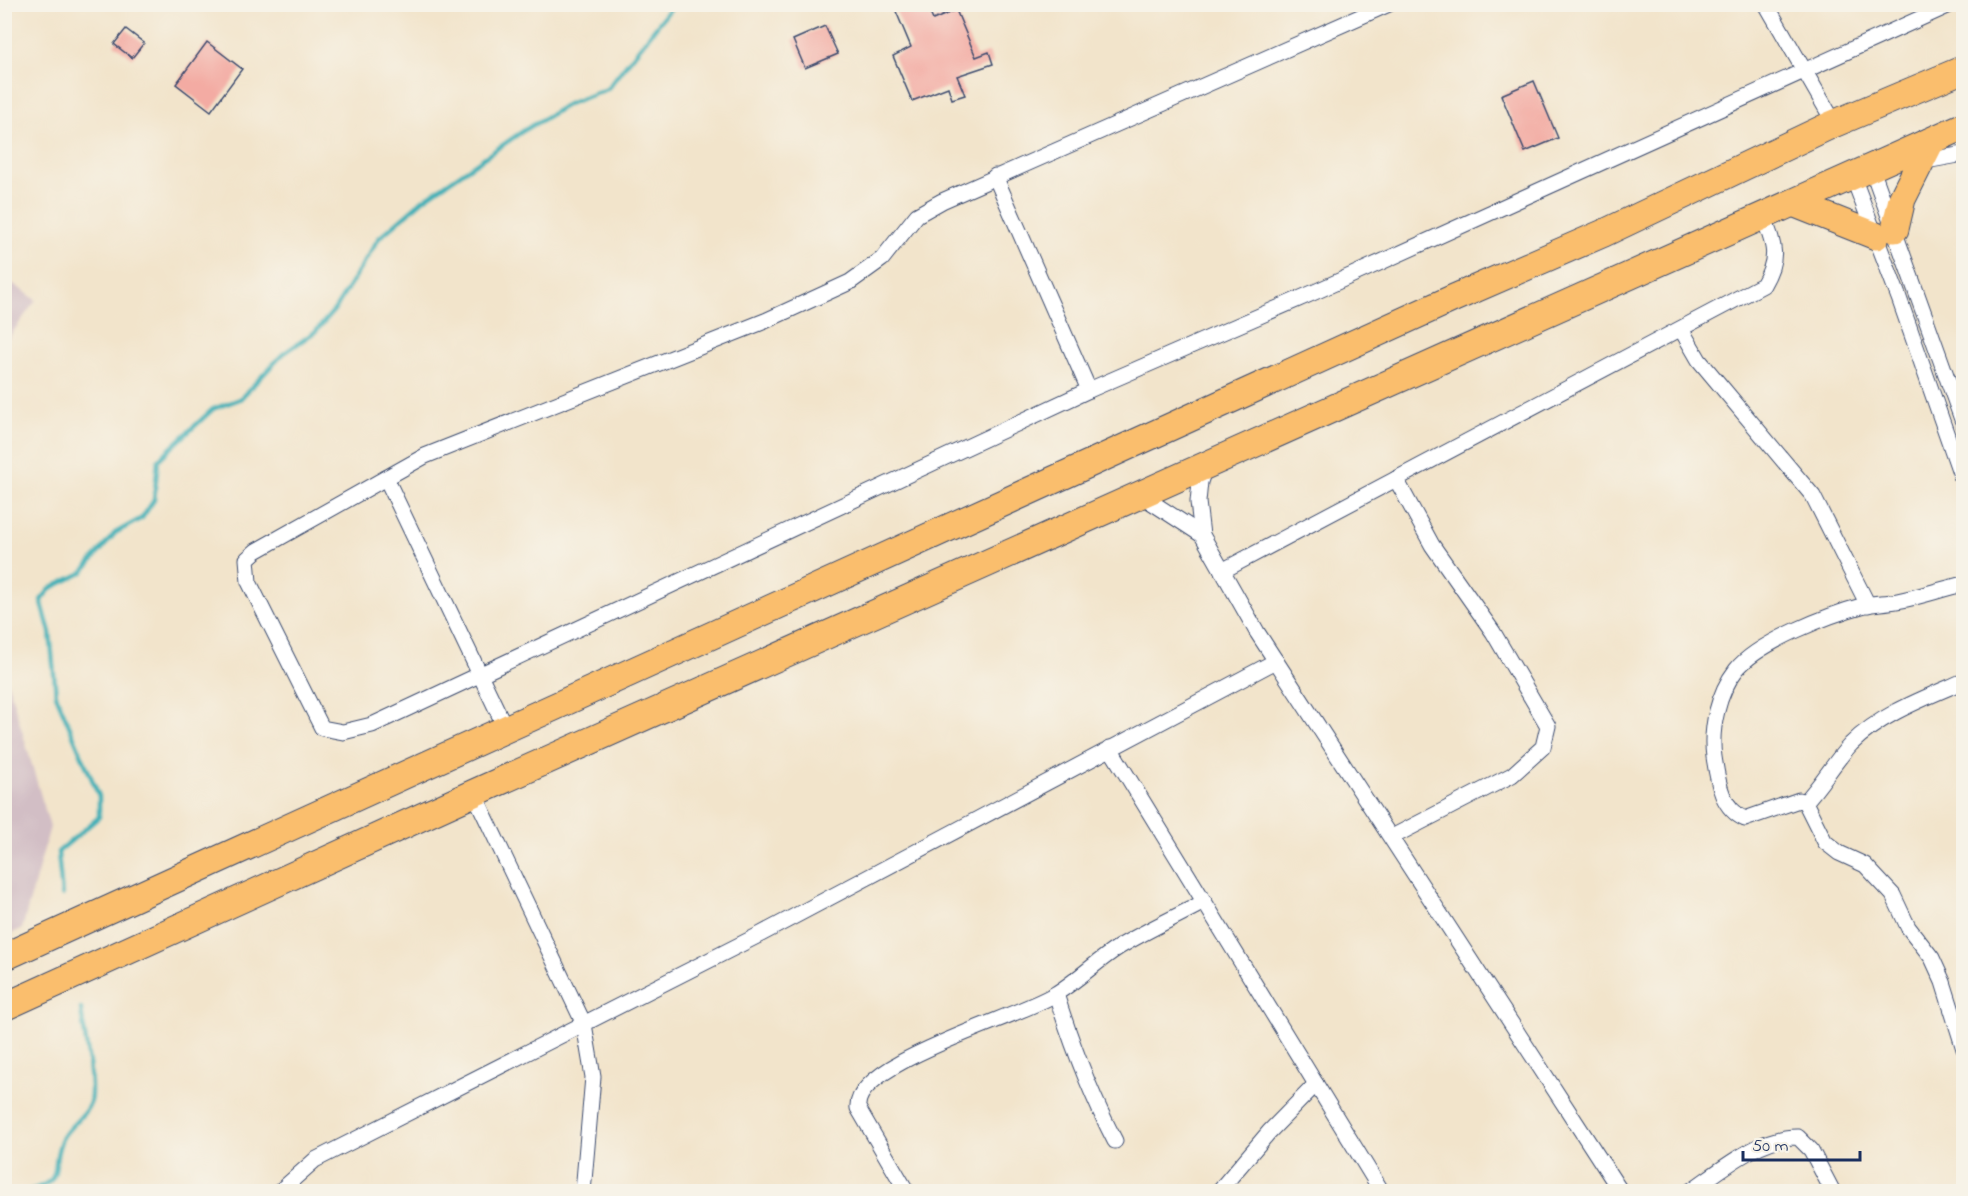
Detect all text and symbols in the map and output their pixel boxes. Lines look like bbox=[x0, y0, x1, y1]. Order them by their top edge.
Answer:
scale bar bbox=[1743, 1124, 1860, 1162]
text: 50 m bbox=[1752, 1134, 1789, 1160]

